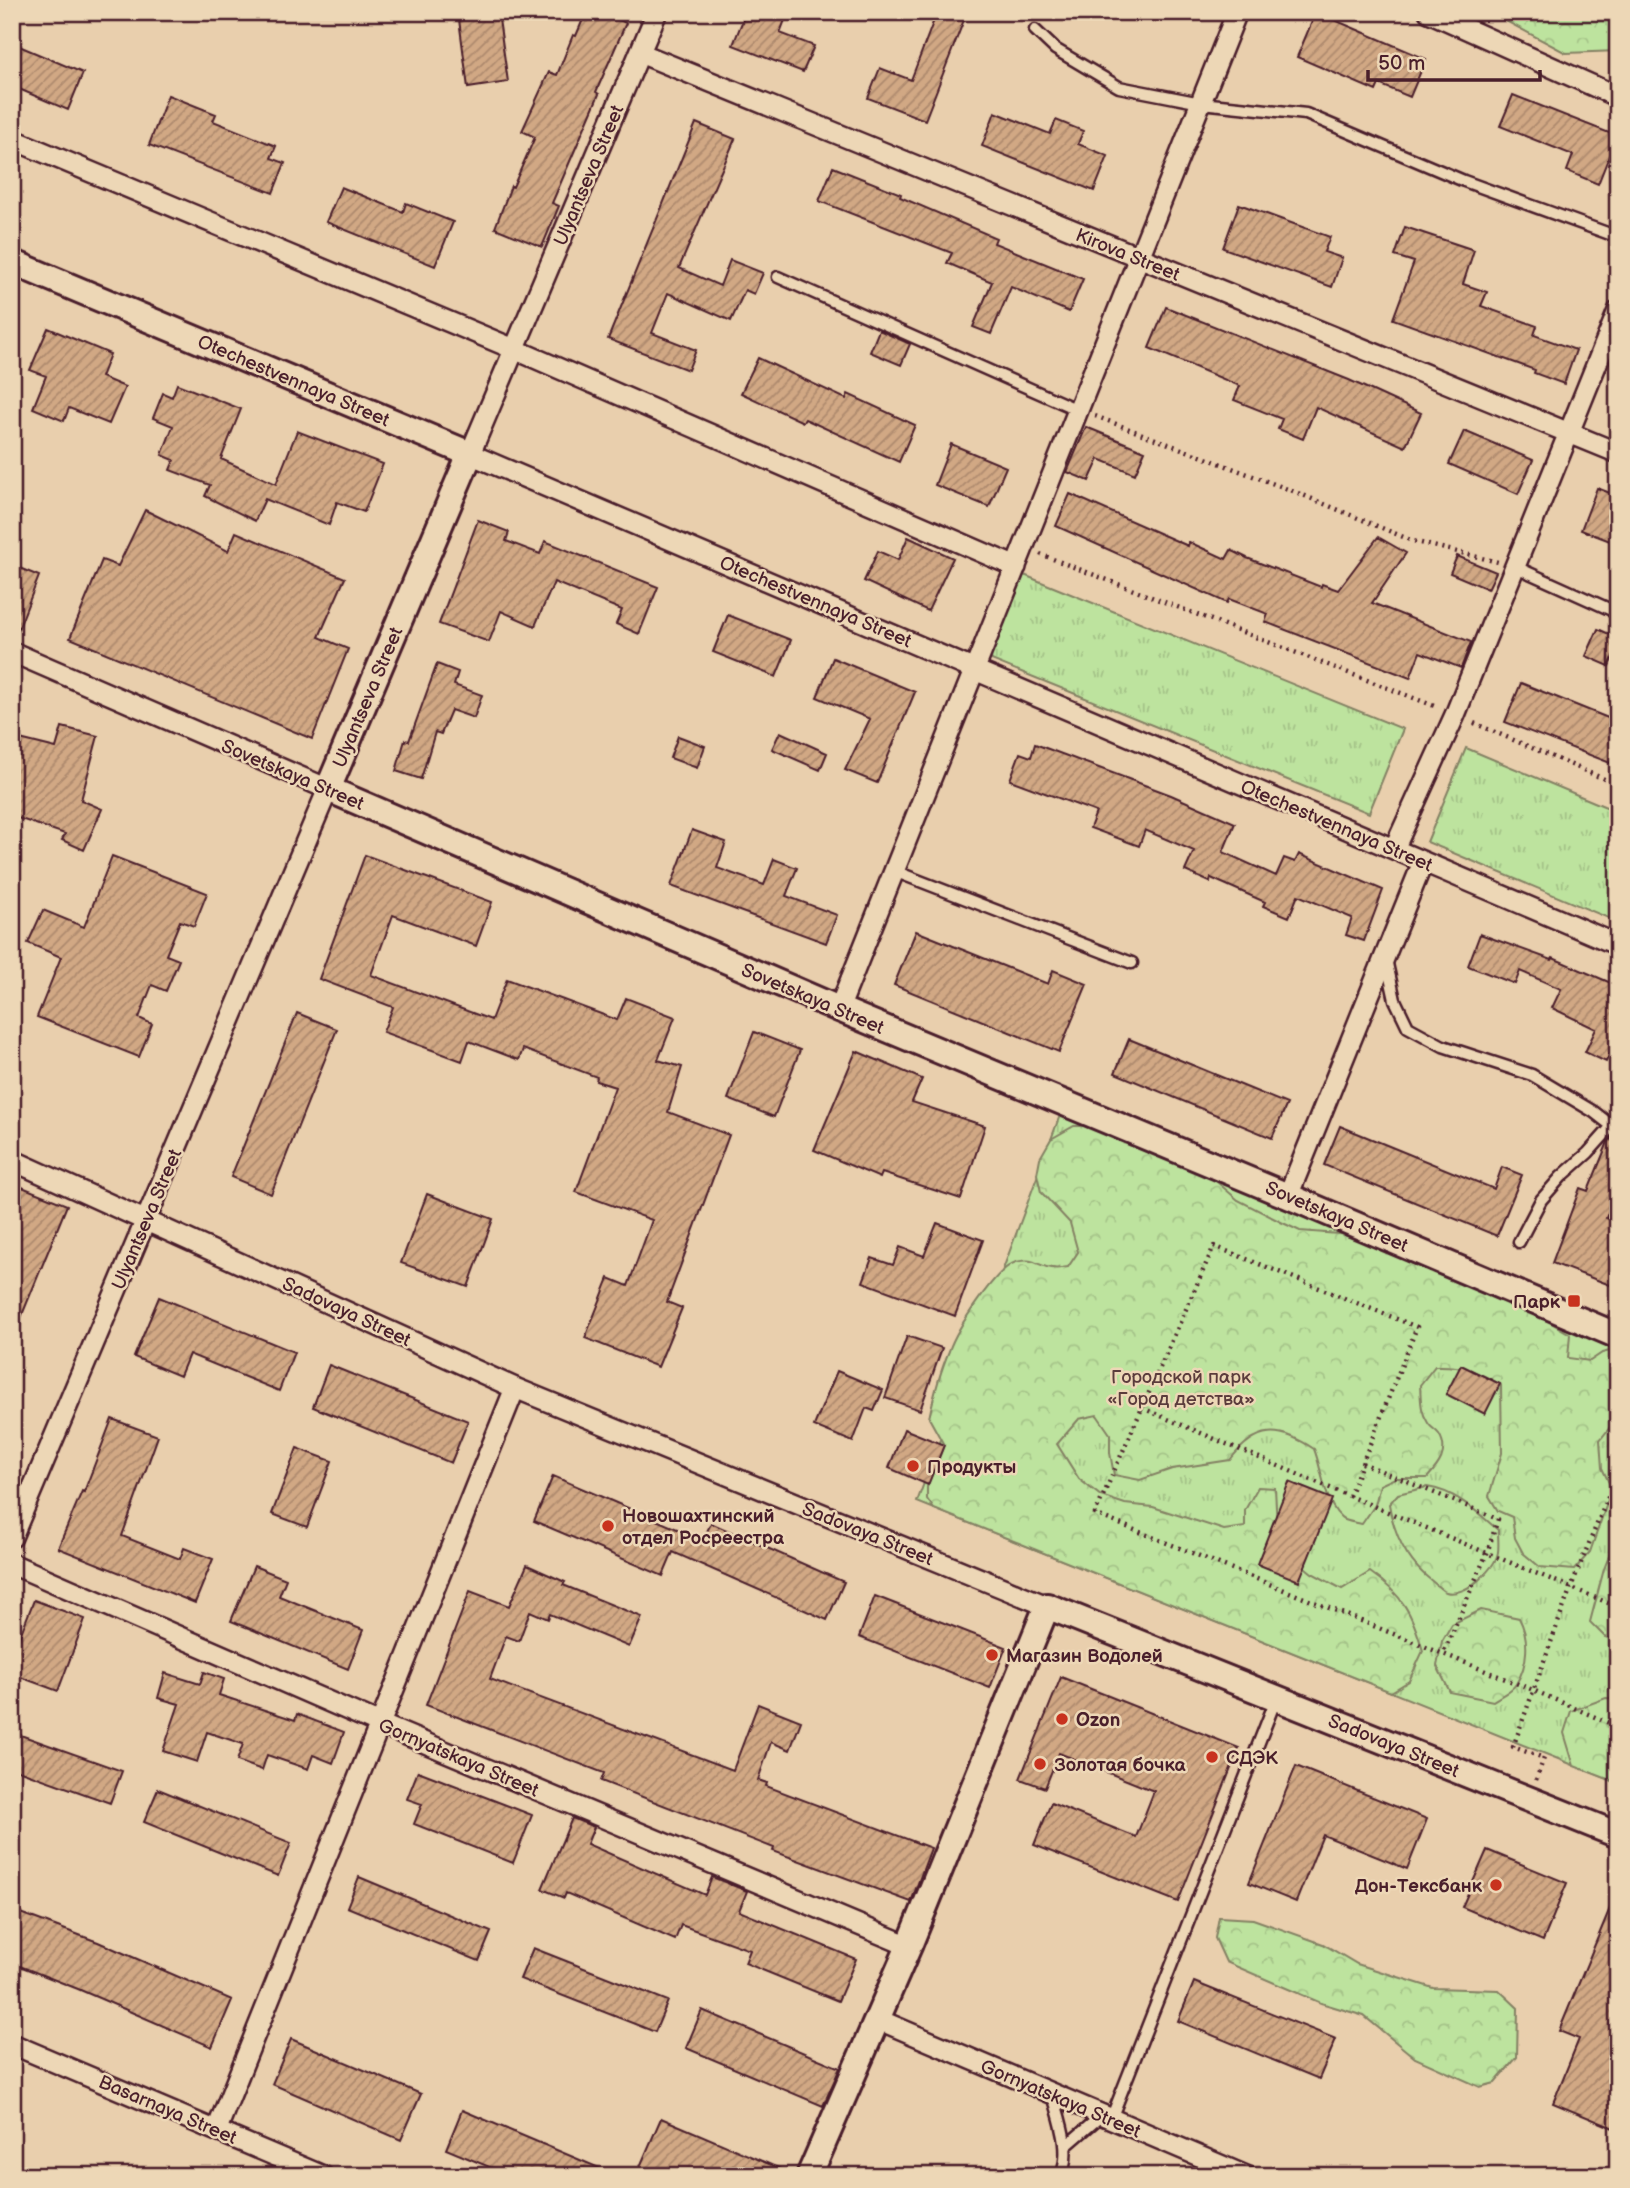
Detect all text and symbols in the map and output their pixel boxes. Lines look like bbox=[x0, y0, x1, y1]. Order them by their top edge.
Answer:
scale bar bbox=[1368, 38, 1539, 82]
text: 50 m bbox=[1378, 51, 1425, 76]
street label: Ulyantseva Street bbox=[549, 102, 629, 249]
street label: Kirova Street bbox=[1072, 224, 1183, 287]
street label: Otechestvennaya Street bbox=[194, 331, 393, 432]
street label: Otechestvennaya Street bbox=[716, 552, 915, 653]
street label: Ulyantseva Street bbox=[328, 624, 408, 771]
street label: Sovetskaya Street bbox=[218, 735, 367, 816]
street label: Otechestvennaya Street bbox=[1237, 776, 1436, 877]
street label: Sovetskaya Street bbox=[738, 959, 887, 1040]
street label: Ulyantseva Street bbox=[107, 1146, 187, 1293]
street label: Sovetskaya Street bbox=[1262, 1177, 1411, 1258]
street label: Sadovaya Street bbox=[278, 1273, 414, 1352]
place label: Парк bbox=[1513, 1291, 1561, 1314]
marker: Парк bbox=[1566, 1293, 1582, 1309]
park label: Городской парк «Город детства» bbox=[1107, 1366, 1255, 1411]
place label: Продукты bbox=[927, 1456, 1016, 1479]
marker: Продукты bbox=[905, 1458, 921, 1474]
street label: Sadovaya Street bbox=[799, 1498, 936, 1571]
place label: Новошахтинский отдел Росреестра bbox=[622, 1505, 785, 1550]
marker: Новошахтинский отдел Росреестра bbox=[600, 1518, 616, 1534]
place label: Магазин Водолей bbox=[1006, 1645, 1163, 1668]
marker: Магазин Водолей bbox=[984, 1647, 1000, 1663]
place label: Ozon bbox=[1076, 1709, 1120, 1732]
street label: Sadovaya Street bbox=[1325, 1710, 1462, 1783]
marker: Ozon bbox=[1054, 1711, 1070, 1727]
street label: Gornyatskaya Street bbox=[375, 1714, 542, 1803]
place label: СДЭК bbox=[1226, 1747, 1278, 1770]
marker: СДЭК bbox=[1204, 1749, 1220, 1765]
place label: Золотая бочка bbox=[1054, 1754, 1187, 1777]
marker: Золотая бочка bbox=[1032, 1756, 1048, 1772]
place label: Дон-Тексбанк bbox=[1355, 1875, 1483, 1898]
marker: Дон-Тексбанк bbox=[1488, 1877, 1504, 1893]
street label: Gornyatskaya Street bbox=[977, 2055, 1144, 2144]
street label: Basarnaya Street bbox=[95, 2071, 240, 2150]

